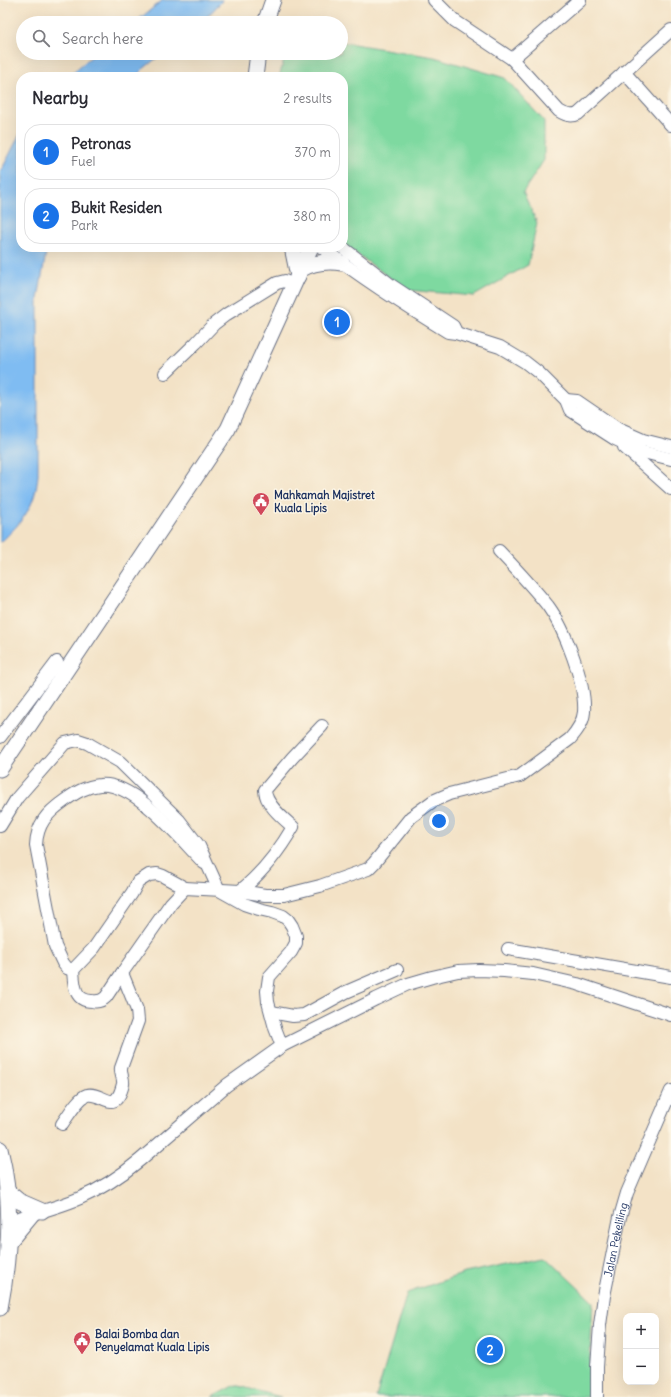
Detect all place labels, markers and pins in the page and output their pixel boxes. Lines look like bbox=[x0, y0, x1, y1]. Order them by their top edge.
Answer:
pin: 1 bbox=[324, 307, 350, 337]
place label: Mahkamah Majistret Kuala Lipis bbox=[274, 488, 375, 516]
public building icon: Mahkamah Majistret Kuala Lipis bbox=[251, 491, 271, 516]
place label: Balai Bomba dan Penyelamat Kuala Lipis bbox=[95, 1327, 210, 1355]
public building icon: Balai Bomba dan Penyelamat Kuala Lipis bbox=[72, 1330, 92, 1355]
pin: 2 bbox=[477, 1335, 503, 1365]

